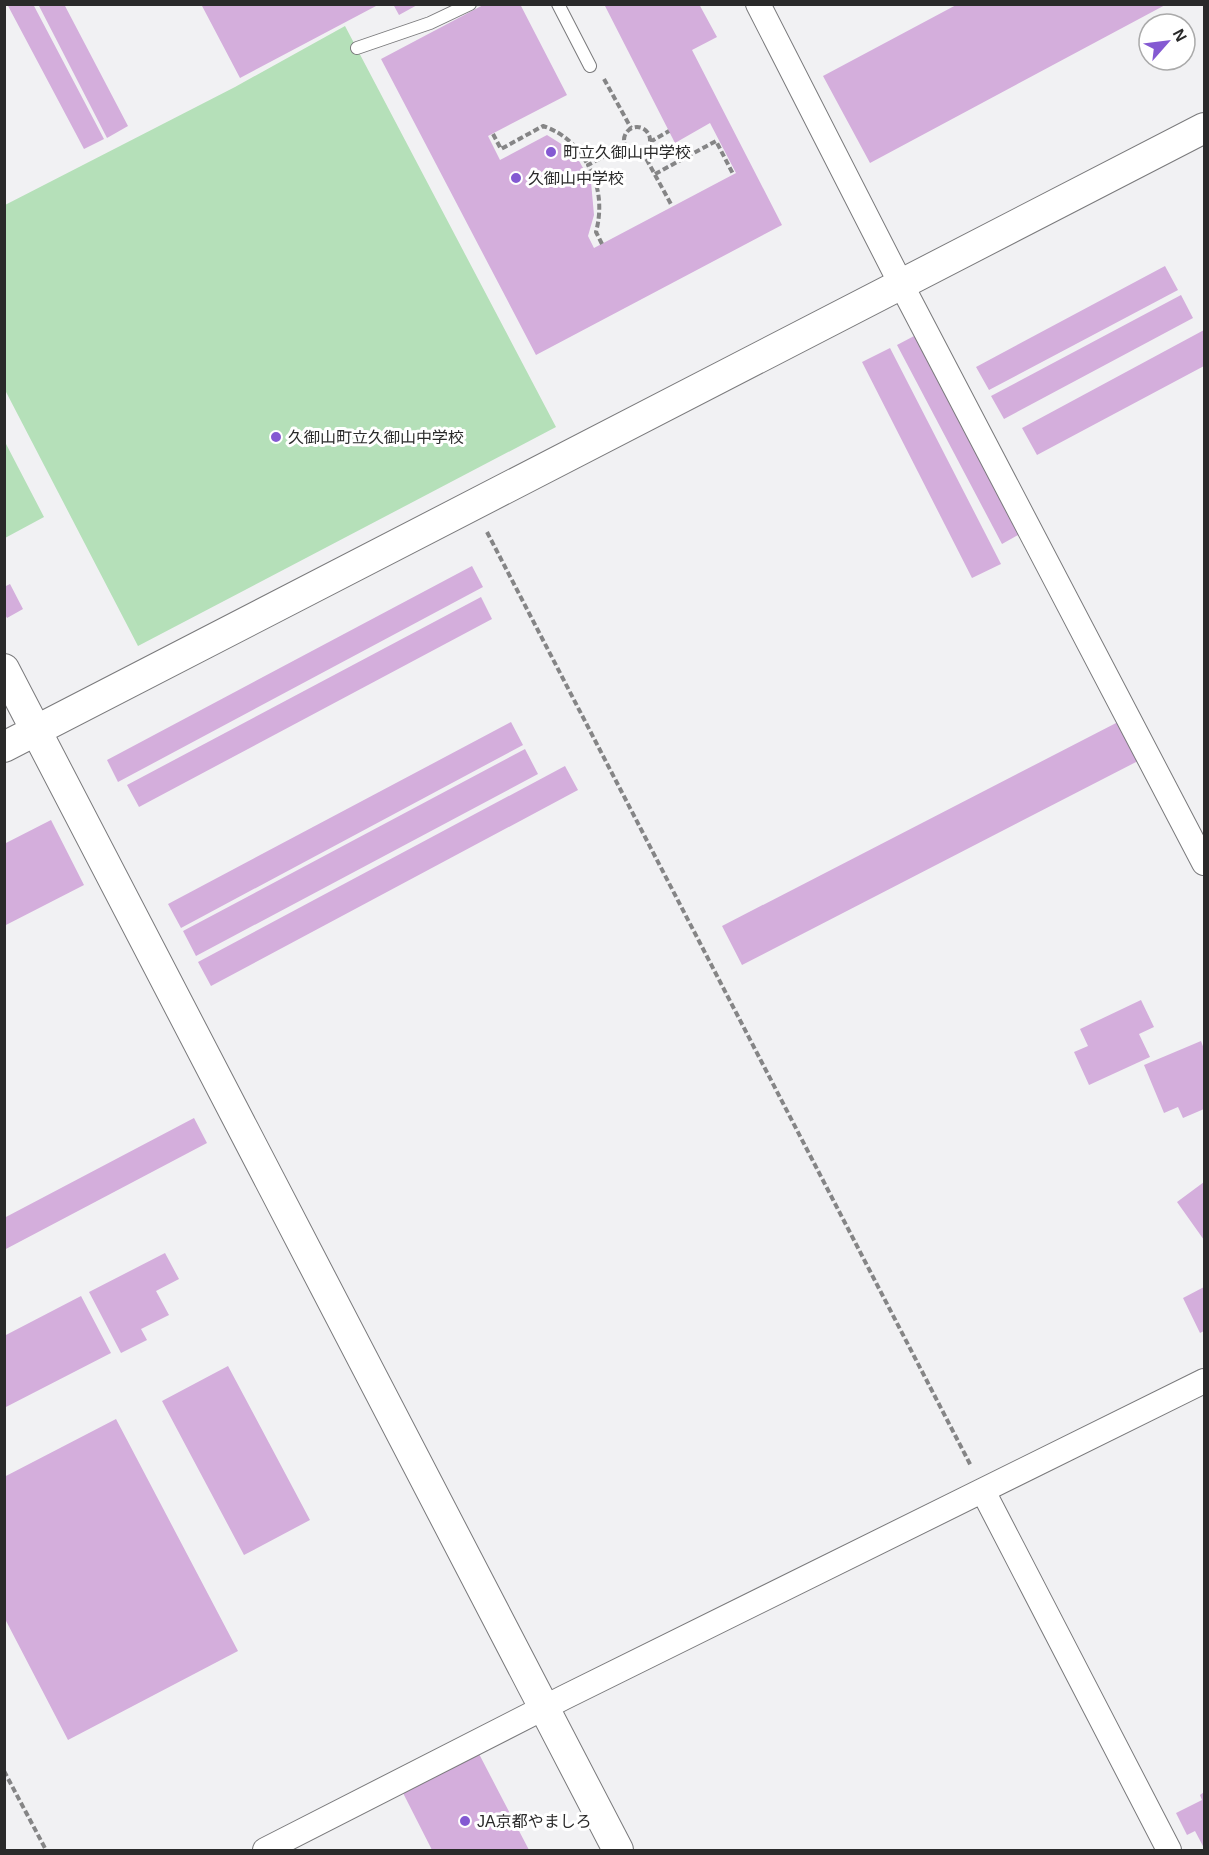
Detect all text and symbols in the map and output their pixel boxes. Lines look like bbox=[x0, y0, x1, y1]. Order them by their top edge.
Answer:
north arrow bbox=[1137, 12, 1197, 72]
text: N bbox=[1170, 26, 1190, 44]
place label: 町立久御山中学校 bbox=[563, 144, 691, 161]
marker: 町立久御山中学校 bbox=[544, 145, 558, 159]
place label: 久御山中学校 bbox=[528, 170, 624, 187]
marker: 久御山中学校 bbox=[509, 171, 523, 185]
place label: 久御山町立久御山中学校 bbox=[288, 429, 464, 446]
marker: 久御山町立久御山中学校 bbox=[269, 430, 283, 444]
place label: JA京都やましろ bbox=[477, 1813, 592, 1830]
marker: JA京都やましろ bbox=[458, 1814, 472, 1828]

